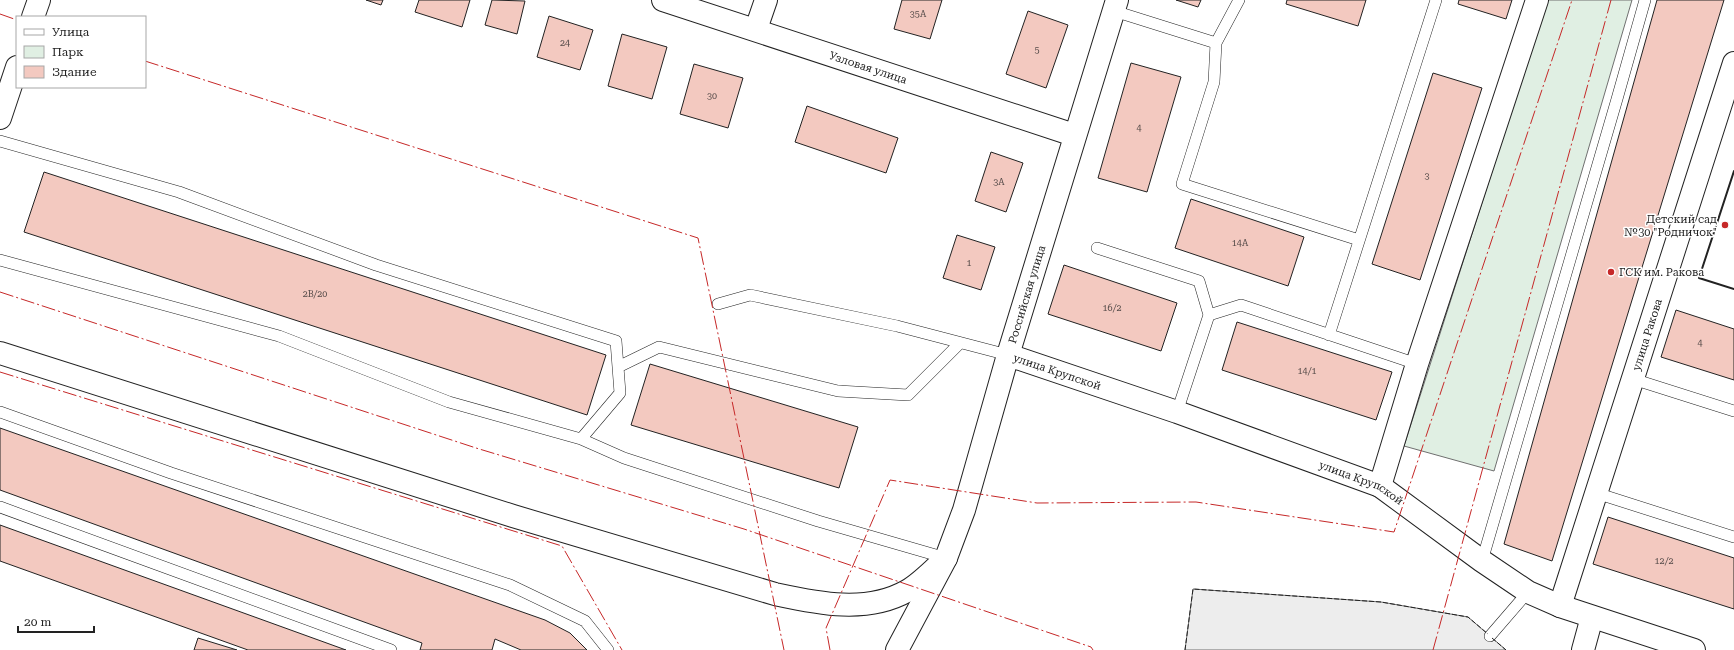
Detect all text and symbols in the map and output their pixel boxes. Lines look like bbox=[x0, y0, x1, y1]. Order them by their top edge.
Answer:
house number: 35А bbox=[910, 9, 927, 19]
legend bbox=[16, 16, 146, 88]
text: Улица bbox=[52, 25, 90, 39]
house number: 24 bbox=[560, 38, 570, 48]
text: Парк bbox=[52, 45, 84, 59]
house number: 5 bbox=[1034, 45, 1040, 55]
street label: Узловая улица bbox=[828, 49, 909, 86]
text: Здание bbox=[52, 65, 97, 79]
house number: 30 bbox=[707, 91, 717, 101]
house number: 4 bbox=[1136, 123, 1142, 133]
house number: 3 bbox=[1424, 171, 1430, 181]
house number: 3А bbox=[993, 177, 1005, 187]
place label: Детский сад №30 "Родничок" bbox=[1624, 213, 1717, 239]
marker: Детский сад №30 "Родничок" bbox=[1720, 220, 1730, 230]
house number: 14А bbox=[1232, 238, 1249, 248]
street label: Российская улица bbox=[1005, 244, 1048, 345]
house number: 1 bbox=[966, 258, 972, 268]
place label: ГСК им. Ракова bbox=[1619, 266, 1704, 279]
marker: ГСК им. Ракова bbox=[1606, 267, 1616, 277]
house number: 2В/20 bbox=[303, 289, 327, 299]
street label: улица Ракова bbox=[1629, 297, 1665, 372]
house number: 16/2 bbox=[1103, 303, 1121, 313]
house number: 4 bbox=[1697, 338, 1703, 348]
street label: улица Крупской bbox=[1012, 351, 1103, 392]
house number: 14/1 bbox=[1298, 366, 1316, 376]
street label: улица Крупской bbox=[1317, 458, 1406, 508]
house number: 12/2 bbox=[1655, 556, 1673, 566]
scale bar bbox=[18, 608, 94, 634]
text: 20 m bbox=[24, 615, 51, 629]

